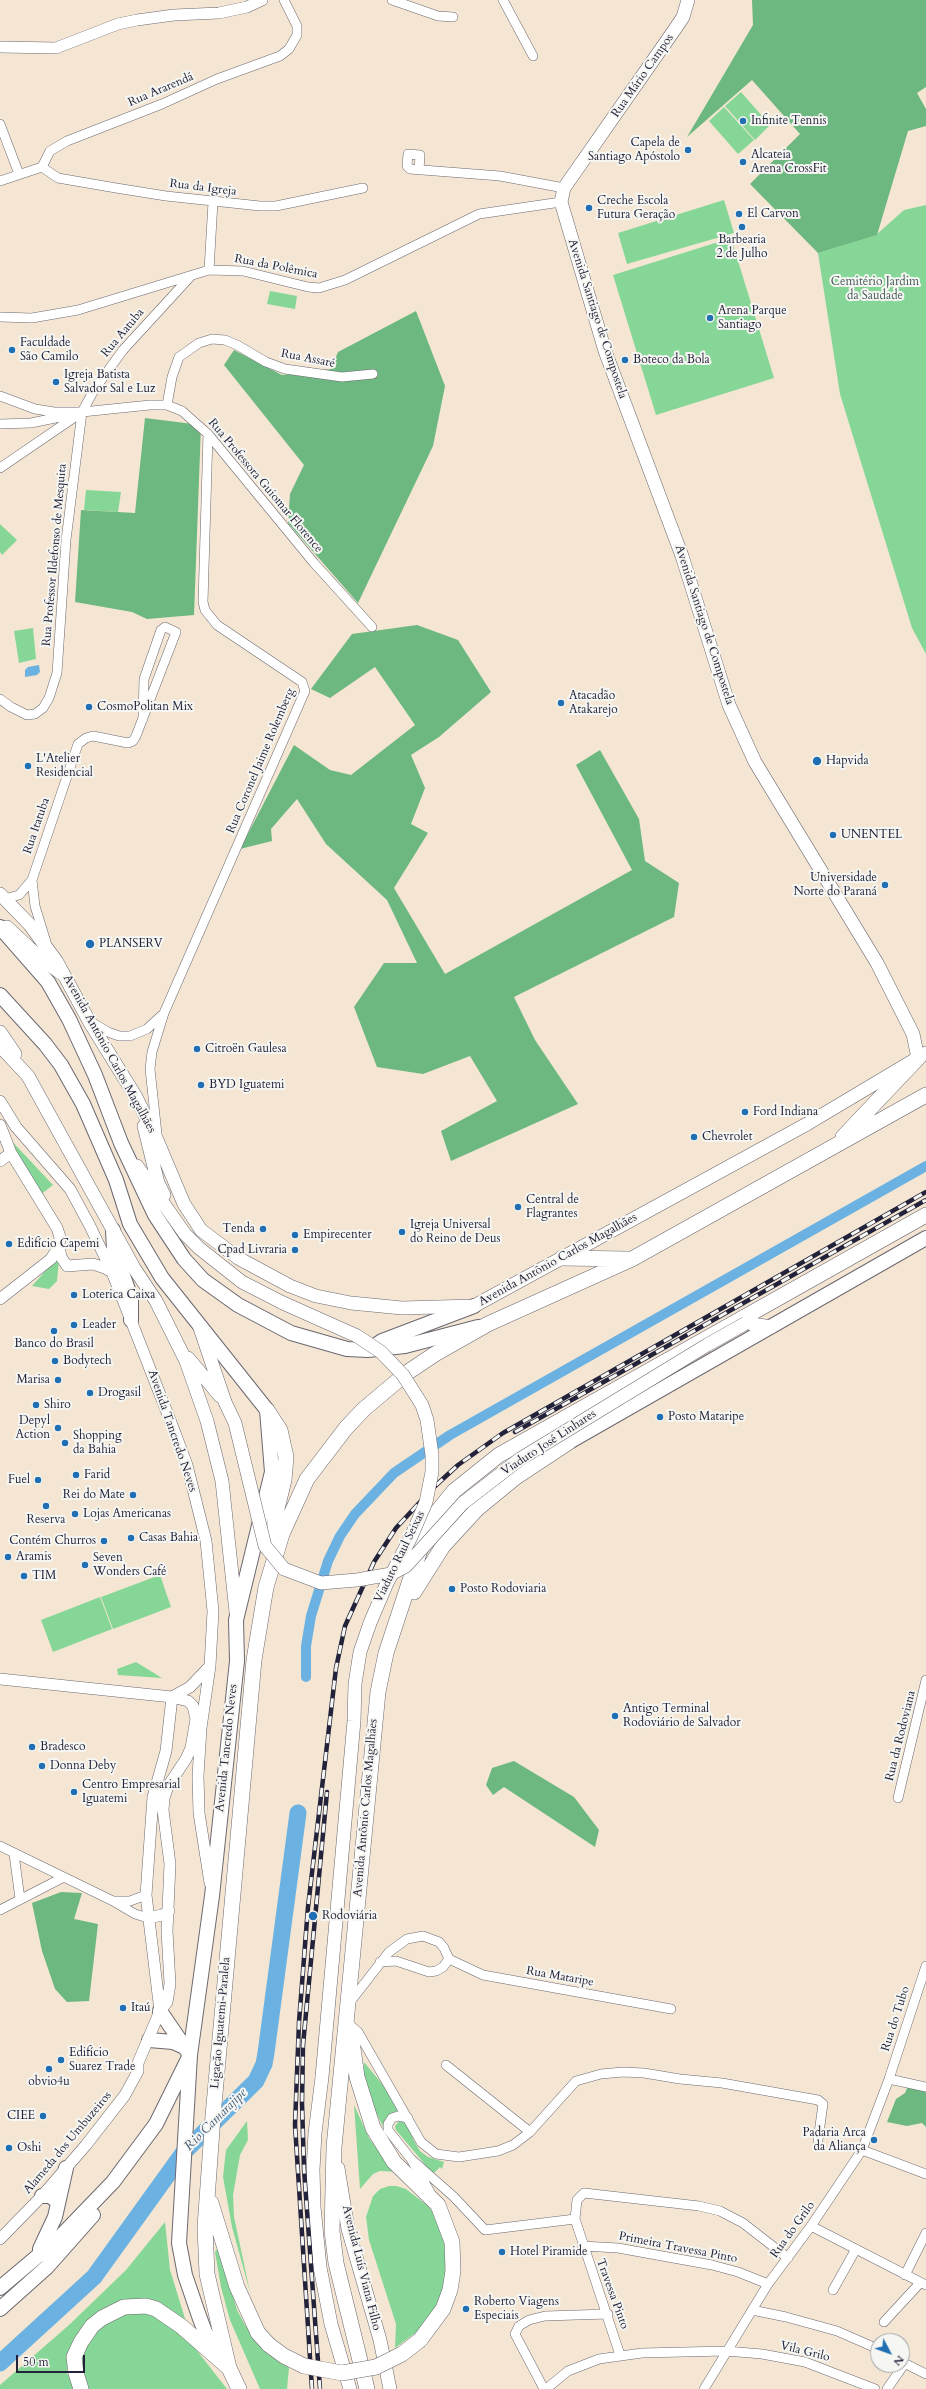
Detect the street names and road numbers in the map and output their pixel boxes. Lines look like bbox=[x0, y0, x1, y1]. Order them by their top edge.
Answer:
street label: Rua Mário Campos bbox=[609, 31, 677, 121]
street label: Rua Ararendá bbox=[126, 70, 196, 110]
street label: Rua da Igreja bbox=[169, 177, 237, 199]
street label: Avenida Santiago de Compostela bbox=[564, 237, 630, 401]
street label: Rua da Polêmica bbox=[233, 252, 319, 282]
street label: Rua Aatuba bbox=[99, 306, 147, 360]
street label: Rua Assaré bbox=[280, 347, 336, 371]
street label: Rua Professora Guiomar Florence bbox=[205, 416, 325, 556]
street label: Rua Professor Ildefonso de Mesquita bbox=[40, 463, 70, 647]
street label: Avenida Santiago de Compostela bbox=[671, 543, 737, 707]
street label: Rua Coronel Jaime Rolemberg bbox=[224, 686, 298, 836]
street label: Rua Itatuba bbox=[21, 796, 53, 856]
street label: Avenida Antônio Carlos Magalhães bbox=[59, 972, 159, 1136]
street label: Avenida Antônio Carlos Magalhães bbox=[476, 1210, 640, 1310]
street label: Avenida Tancredo Neves bbox=[144, 1368, 200, 1494]
street label: Viaduto José Linhares bbox=[499, 1407, 599, 1479]
street label: Viaduto Raul Seixas bbox=[372, 1509, 428, 1605]
street label: Avenida Tancredo Neves bbox=[213, 1683, 241, 1813]
street label: Rua da Rodoviana bbox=[883, 1689, 919, 1783]
street label: Avenida Antônio Carlos Magalhães bbox=[351, 1718, 381, 1898]
street label: Ligação Iguatemi-Paralela bbox=[208, 1957, 234, 2089]
street label: Rua Mataripe bbox=[525, 1964, 595, 1990]
street label: Rua do Tubo bbox=[879, 1985, 913, 2053]
street label: Alameda dos Umbuzeiros bbox=[21, 2089, 115, 2197]
street label: Rua do Grilo bbox=[768, 2199, 818, 2261]
street label: Avenida Luís Viana Filho bbox=[338, 2204, 384, 2332]
street label: Primeira Travessa Pinto bbox=[617, 2229, 739, 2267]
street label: Travessa Pinto bbox=[593, 2257, 631, 2331]
street label: Vila Grilo bbox=[779, 2339, 831, 2365]

